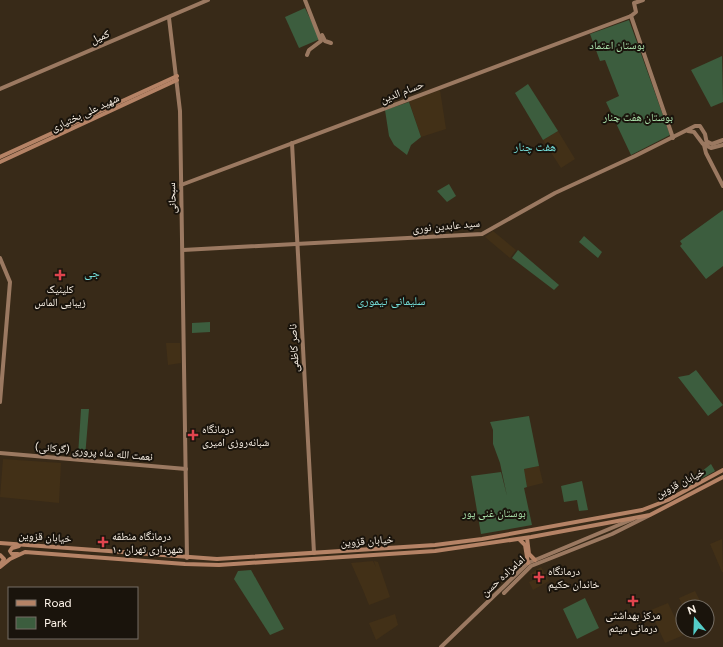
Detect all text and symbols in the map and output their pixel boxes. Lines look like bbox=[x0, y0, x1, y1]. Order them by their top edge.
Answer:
street label: کمیل bbox=[88, 27, 112, 47]
park label: بوستان اعتماد bbox=[589, 39, 645, 52]
street label: حسام الدین bbox=[378, 78, 426, 106]
street label: شهید علی بختیاری bbox=[49, 91, 121, 135]
park label: بوستان هفت چنار bbox=[602, 111, 673, 124]
district label: هفت چنار bbox=[513, 140, 556, 154]
street label: سبحانی bbox=[165, 182, 179, 214]
street label: سید عابدین نوری bbox=[412, 217, 480, 235]
district label: جی bbox=[84, 266, 100, 280]
marker: کلینیک زیبایی الماس bbox=[54, 269, 66, 281]
place label: کلینیک زیبایی الماس bbox=[34, 283, 86, 309]
district label: سلیمانی تیموری bbox=[357, 294, 425, 308]
street label: ناصر کاظمی bbox=[286, 324, 302, 372]
place label: درمانگاه شبانه‌روزی امیری bbox=[202, 423, 269, 449]
marker: درمانگاه شبانه‌روزی امیری bbox=[187, 429, 199, 441]
street label: نعمت الله شاه پروری (گرکانی) bbox=[35, 440, 153, 464]
street label: خیابان قزوین bbox=[653, 465, 707, 501]
park label: بوستان غنی پور bbox=[461, 507, 526, 520]
street label: خیابان قزوین bbox=[18, 529, 72, 545]
place label: درمانگاه منطقه ۱۰ شهرداری تهران bbox=[112, 530, 183, 556]
street label: خیابان قزوین bbox=[340, 533, 394, 549]
marker: درمانگاه منطقه ۱۰ شهرداری تهران bbox=[97, 536, 109, 548]
street label: امامزاده حسن bbox=[478, 553, 528, 599]
place label: درمانگاه خاندان حکیم bbox=[548, 565, 600, 592]
marker: درمانگاه خاندان حکیم bbox=[533, 571, 545, 583]
legend bbox=[8, 587, 138, 639]
marker: مرکز بهداشتی درمانی میثم bbox=[627, 595, 639, 607]
text: Road bbox=[44, 596, 72, 610]
north arrow bbox=[675, 599, 715, 639]
text: N bbox=[686, 602, 698, 618]
place label: مرکز بهداشتی درمانی میثم bbox=[606, 609, 661, 636]
text: Park bbox=[44, 616, 67, 630]

